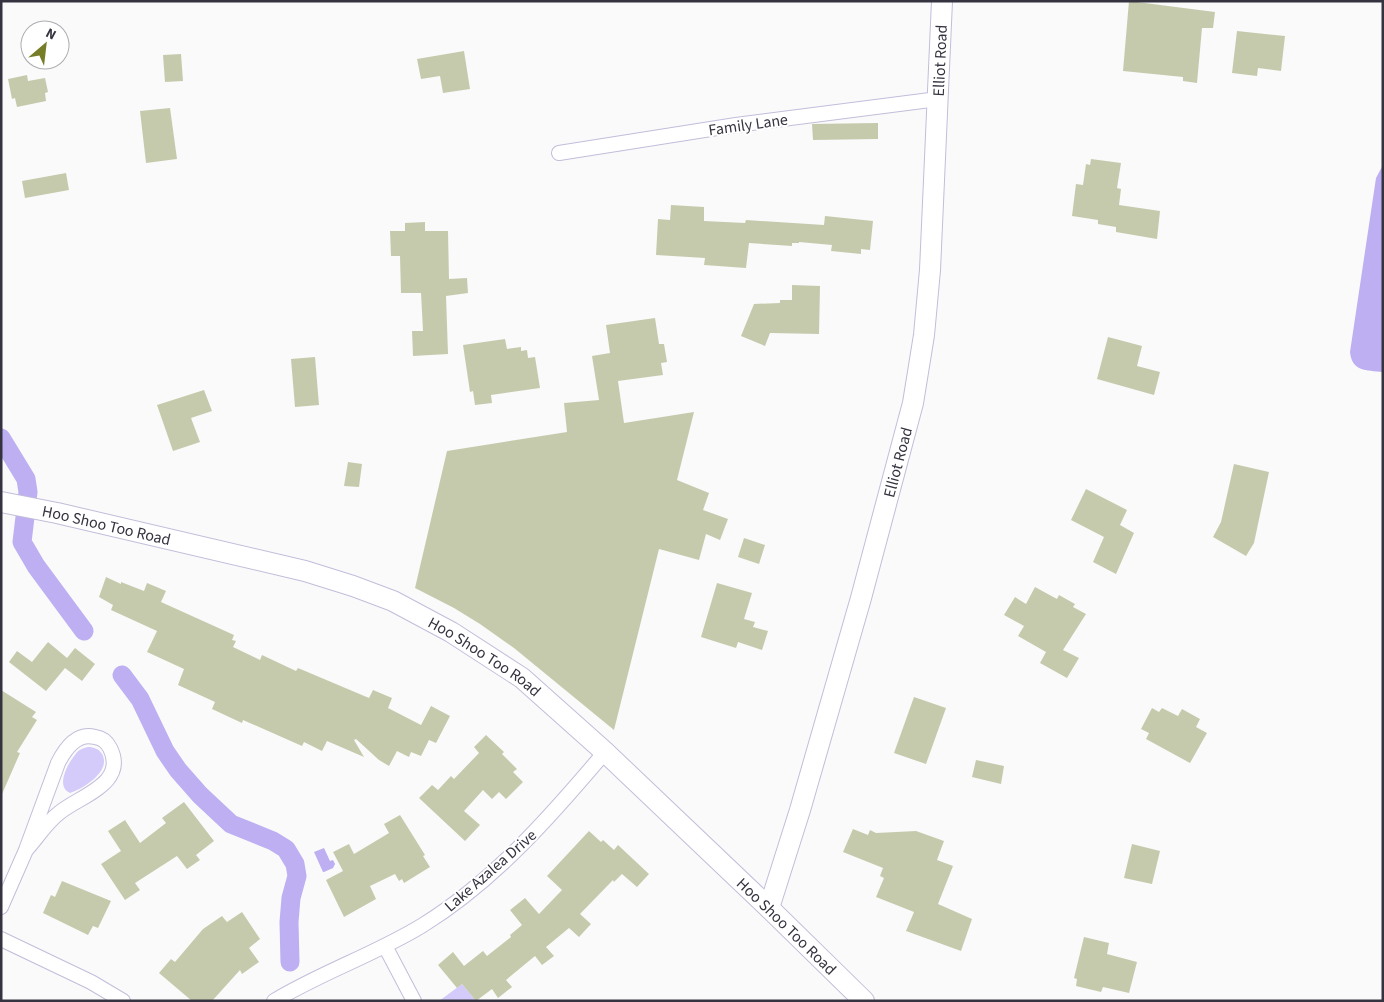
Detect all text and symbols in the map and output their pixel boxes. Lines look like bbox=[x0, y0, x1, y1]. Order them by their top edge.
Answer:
north arrow bbox=[20, 20, 70, 70]
text: N bbox=[42, 23, 59, 45]
street label: Elliot Road bbox=[928, 24, 953, 97]
street label: Family Lane bbox=[707, 109, 789, 141]
street label: Elliot Road bbox=[878, 425, 918, 500]
street label: Hoo Shoo Too Road bbox=[40, 500, 173, 551]
street label: Hoo Shoo Too Road bbox=[424, 612, 545, 702]
street label: Lake Azalea Drive bbox=[440, 825, 542, 917]
street label: Hoo Shoo Too Road bbox=[731, 873, 841, 980]

